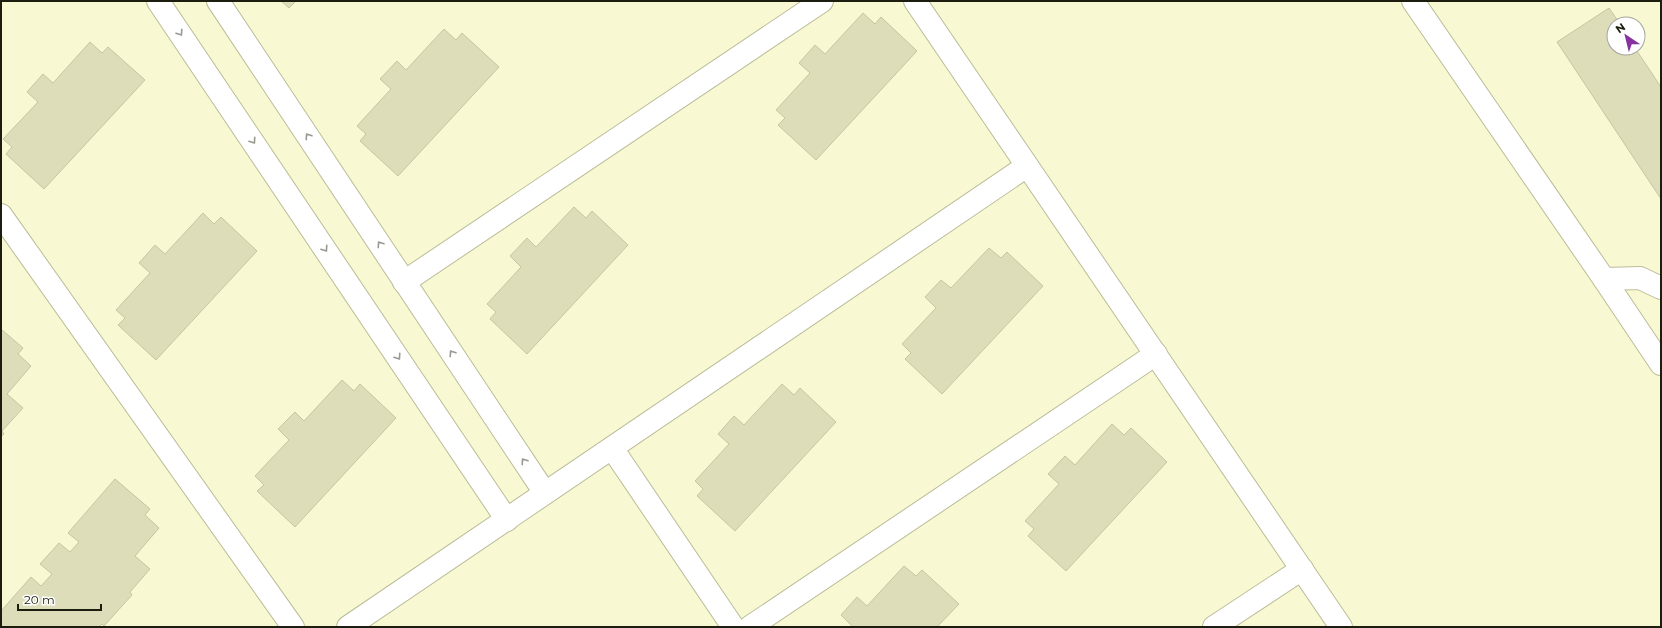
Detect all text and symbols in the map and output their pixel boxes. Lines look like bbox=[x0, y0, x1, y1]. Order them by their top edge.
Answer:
north arrow bbox=[1606, 16, 1646, 56]
text: N bbox=[1613, 20, 1628, 36]
one-way arrow bbox=[175, 29, 182, 36]
one-way arrow bbox=[305, 133, 312, 140]
one-way arrow bbox=[248, 137, 255, 144]
one-way arrow bbox=[378, 242, 385, 249]
one-way arrow bbox=[320, 245, 328, 252]
one-way arrow bbox=[450, 350, 457, 357]
one-way arrow bbox=[393, 353, 400, 360]
one-way arrow bbox=[521, 458, 529, 465]
scale bar bbox=[18, 586, 101, 612]
text: 20 m bbox=[24, 592, 55, 607]

